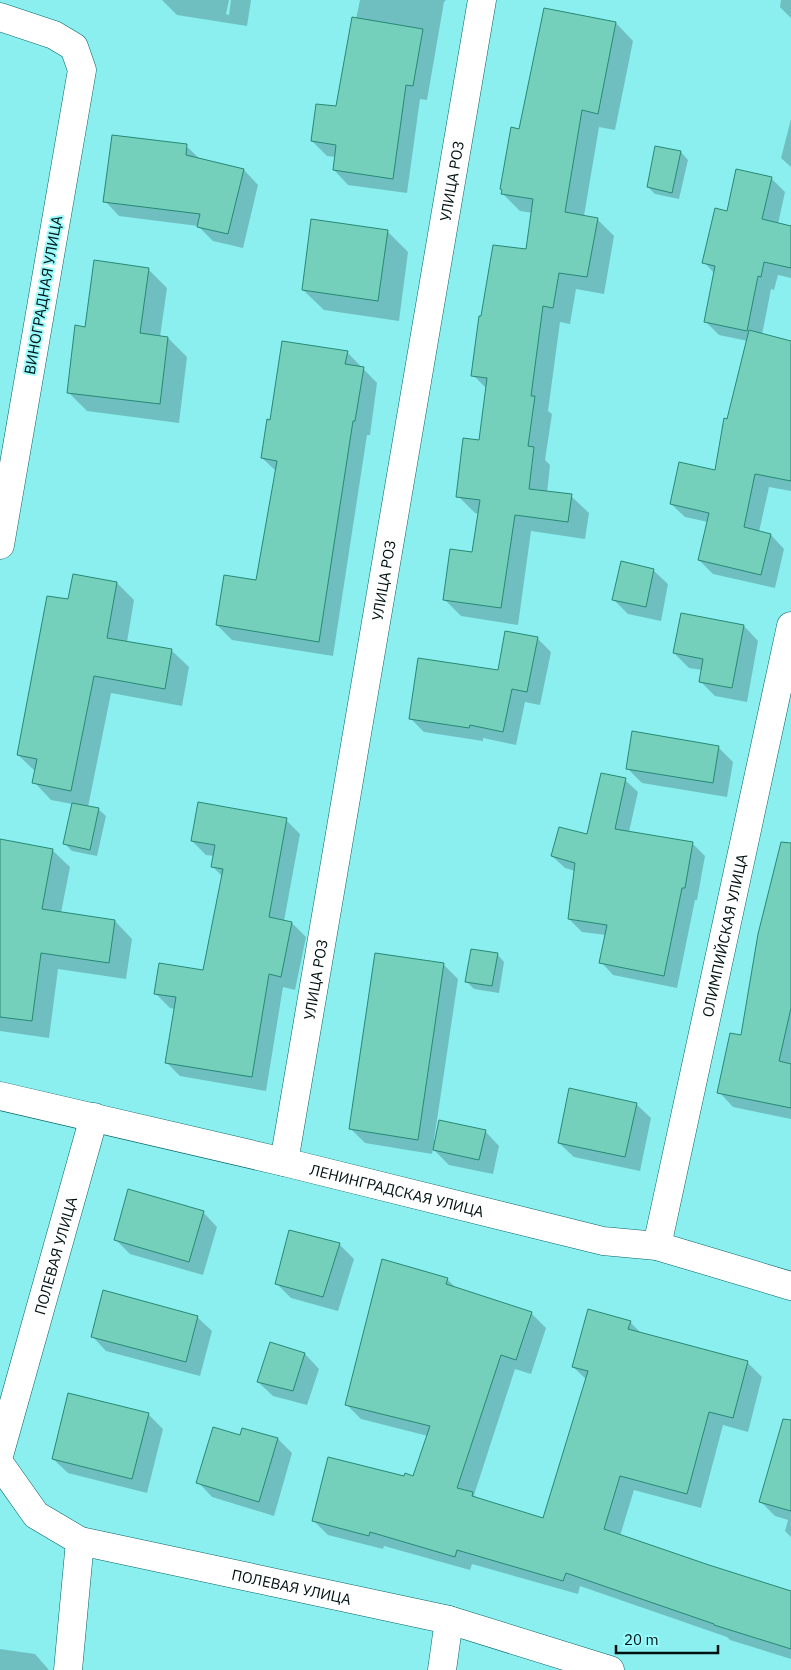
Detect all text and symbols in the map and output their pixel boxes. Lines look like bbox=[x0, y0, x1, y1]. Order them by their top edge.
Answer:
street label: УЛИЦА РОЗ bbox=[435, 139, 467, 223]
street label: ВИНОГРАДНАЯ УЛИЦА bbox=[20, 214, 66, 376]
street label: УЛИЦА РОЗ bbox=[367, 539, 399, 622]
street label: ОЛИМПИЙСКАЯ УЛИЦА bbox=[697, 851, 751, 1019]
street label: УЛИЦА РОЗ bbox=[299, 938, 331, 1021]
street label: ЛЕНИНГРАДСКАЯ УЛИЦА bbox=[308, 1159, 486, 1221]
street label: ПОЛЕВАЯ УЛИЦА bbox=[30, 1194, 81, 1317]
street label: ПОЛЕВАЯ УЛИЦА bbox=[230, 1564, 354, 1608]
scale bar bbox=[616, 1622, 718, 1654]
text: 20 m bbox=[624, 1630, 659, 1649]

